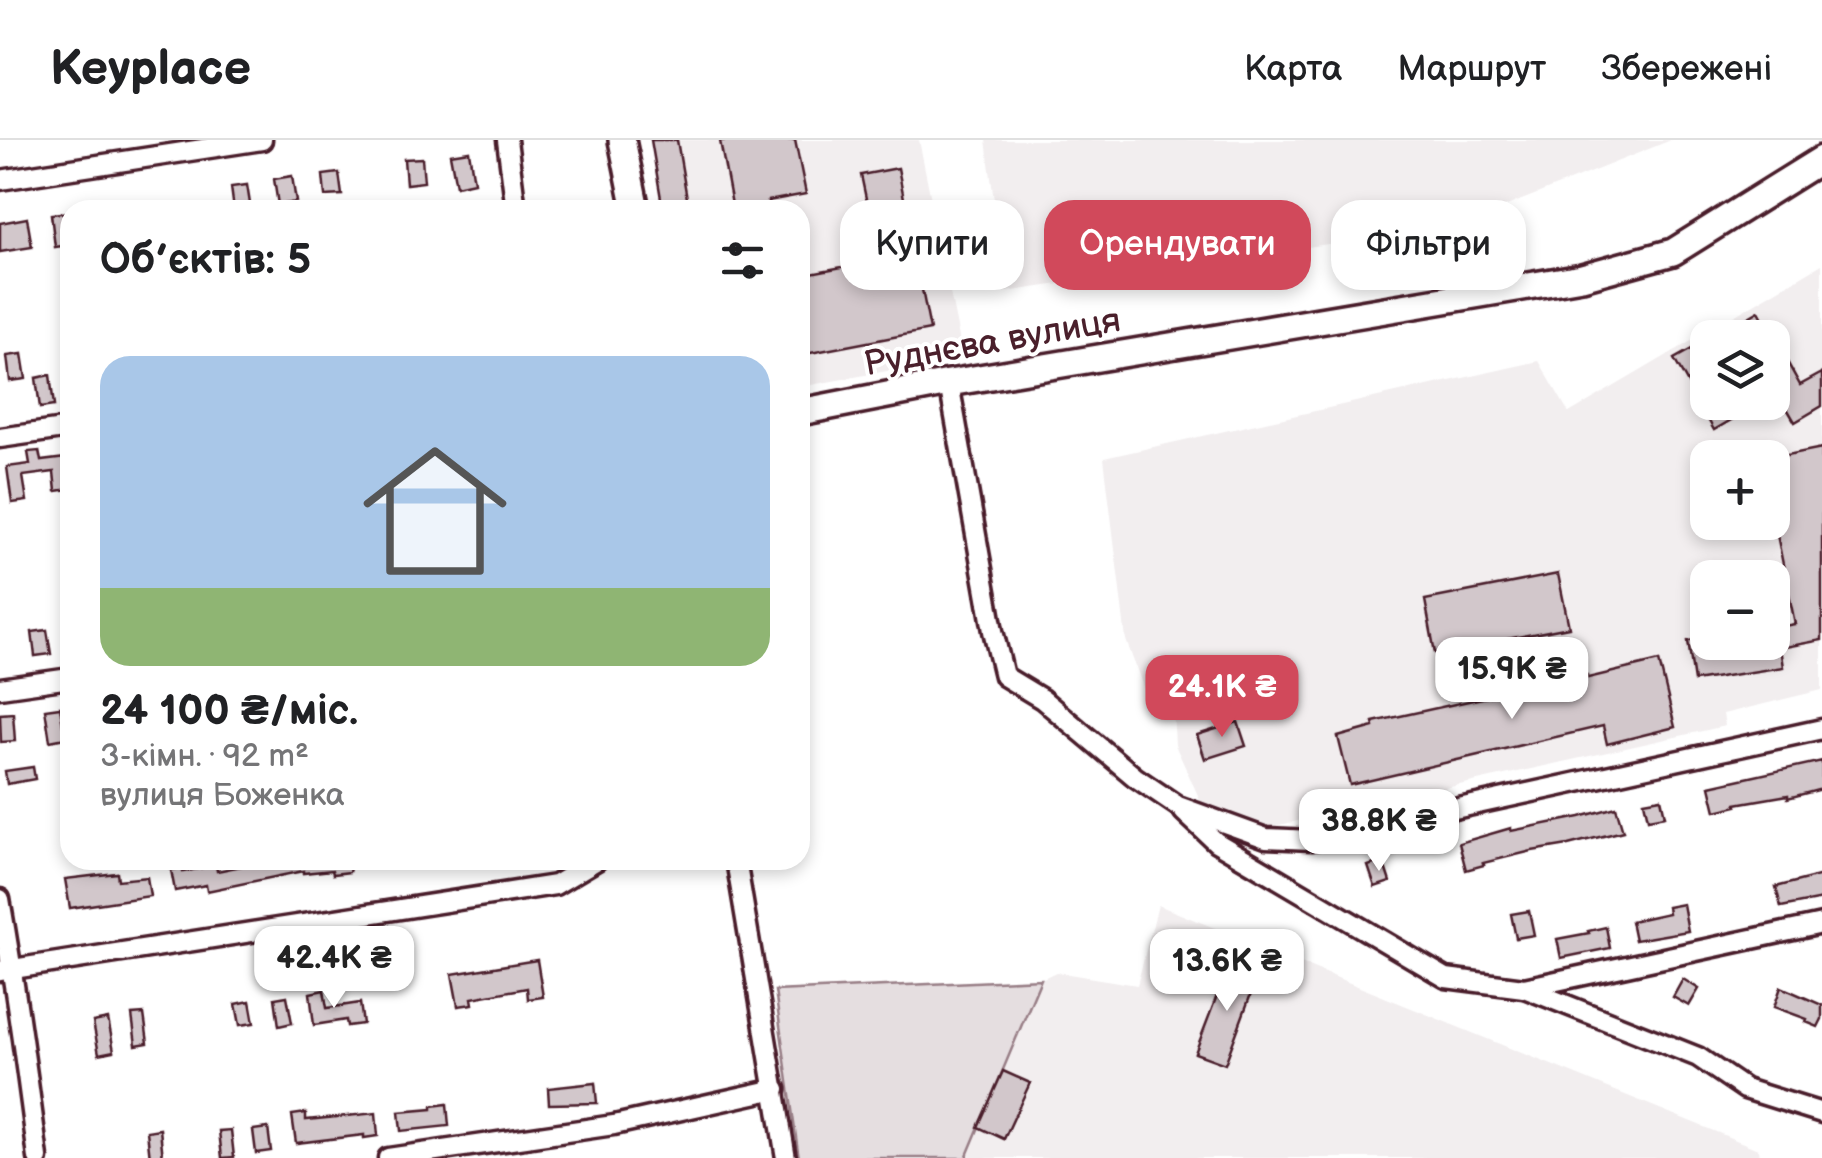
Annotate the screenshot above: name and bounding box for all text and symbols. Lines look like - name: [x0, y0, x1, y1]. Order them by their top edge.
- text: Keyplace: [50, 41, 251, 98]
- text: Карта: [1244, 48, 1342, 91]
- text: Маршрут: [1397, 48, 1546, 91]
- text: Збережені: [1601, 48, 1772, 91]
- chip: Купити: [840, 200, 1024, 290]
- chip: Орендувати: [1044, 200, 1311, 290]
- chip: Фільтри: [1331, 200, 1526, 290]
- icon: filters: [715, 233, 770, 288]
- text: Об’єктів: 5: [100, 235, 311, 286]
- street label: Руднєва вулиця: [861, 299, 1124, 386]
- map controls: [1690, 320, 1790, 660]
- button: layers: [1690, 320, 1790, 420]
- icon: home: [345, 421, 525, 601]
- button: +: [1690, 440, 1790, 540]
- button: −: [1690, 560, 1790, 660]
- pin: 15.9K ₴: [1420, 637, 1604, 722]
- text: 15.9K ₴: [1457, 650, 1567, 689]
- pin: 24.1K ₴: [1130, 655, 1314, 740]
- text: 24.1K ₴: [1167, 668, 1277, 707]
- text: 24 100 ₴/міс.: [100, 686, 358, 737]
- text: 3-кімн. · 92 m²: [100, 737, 309, 776]
- text: вулиця Боженка: [100, 776, 345, 815]
- pin: 38.8K ₴: [1287, 789, 1471, 874]
- text: 38.8K ₴: [1321, 802, 1437, 841]
- pin: 42.4K ₴: [242, 926, 426, 1011]
- pin: 13.6K ₴: [1135, 929, 1319, 1014]
- text: 42.4K ₴: [276, 939, 392, 978]
- text: 13.6K ₴: [1172, 942, 1282, 981]

